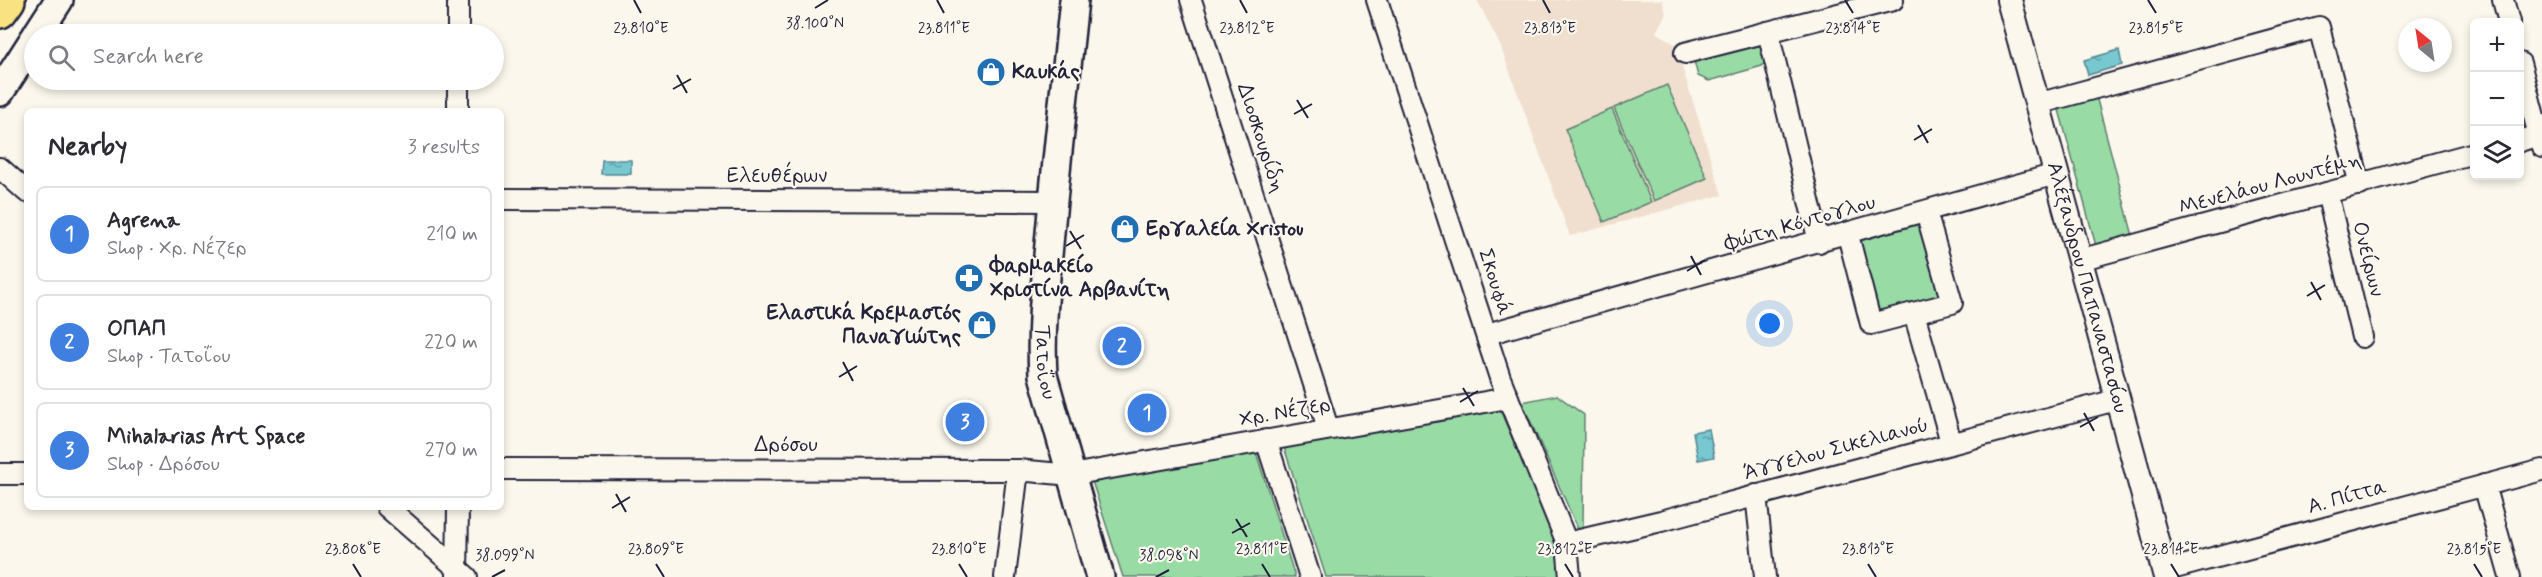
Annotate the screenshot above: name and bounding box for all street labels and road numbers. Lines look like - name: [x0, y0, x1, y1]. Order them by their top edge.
- street label: Διοσκουρίδη: [1230, 80, 1292, 196]
- street label: Μενελάου Λουντέμη: [2175, 145, 2364, 222]
- street label: Αλέξανδρου Παπαναστασίου: [2040, 159, 2135, 416]
- street label: Ελευθέρων: [727, 161, 827, 190]
- street label: Φώτη Κόντογλου: [1720, 188, 1879, 258]
- street label: Ονείρων: [2345, 218, 2391, 300]
- street label: Σκουφά: [1471, 245, 1519, 319]
- street label: Τατοΐου: [1028, 325, 1063, 403]
- street label: Χρ. Νέζερ: [1237, 389, 1333, 434]
- street label: Άγγελου Σικελιανού: [1741, 411, 1931, 487]
- street label: Δρόσου: [754, 431, 818, 459]
- street label: Α. Πίττα: [2304, 473, 2390, 521]

